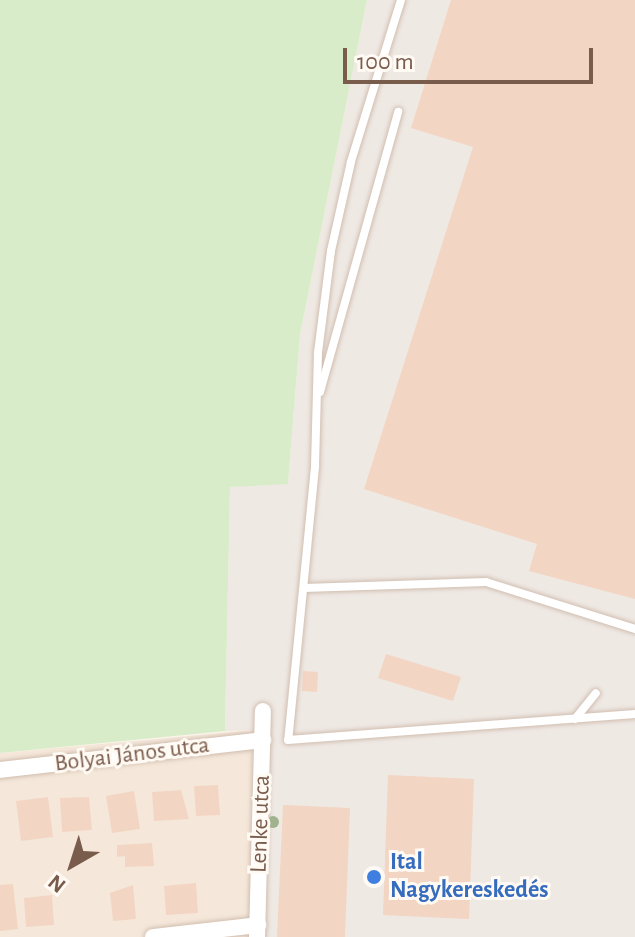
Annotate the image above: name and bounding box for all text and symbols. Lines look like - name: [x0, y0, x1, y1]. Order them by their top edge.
- scale bar: [347, 32, 597, 82]
- text: 100 m: [357, 50, 414, 74]
- street label: Bolyai János utca: [53, 731, 211, 779]
- street label: Lenke utca: [245, 774, 277, 874]
- north arrow: [32, 825, 112, 905]
- place label: Ital Nagykereskedés: [390, 849, 548, 905]
- marker: Ital Nagykereskedés: [365, 868, 383, 886]
- text: N: [44, 870, 70, 897]

